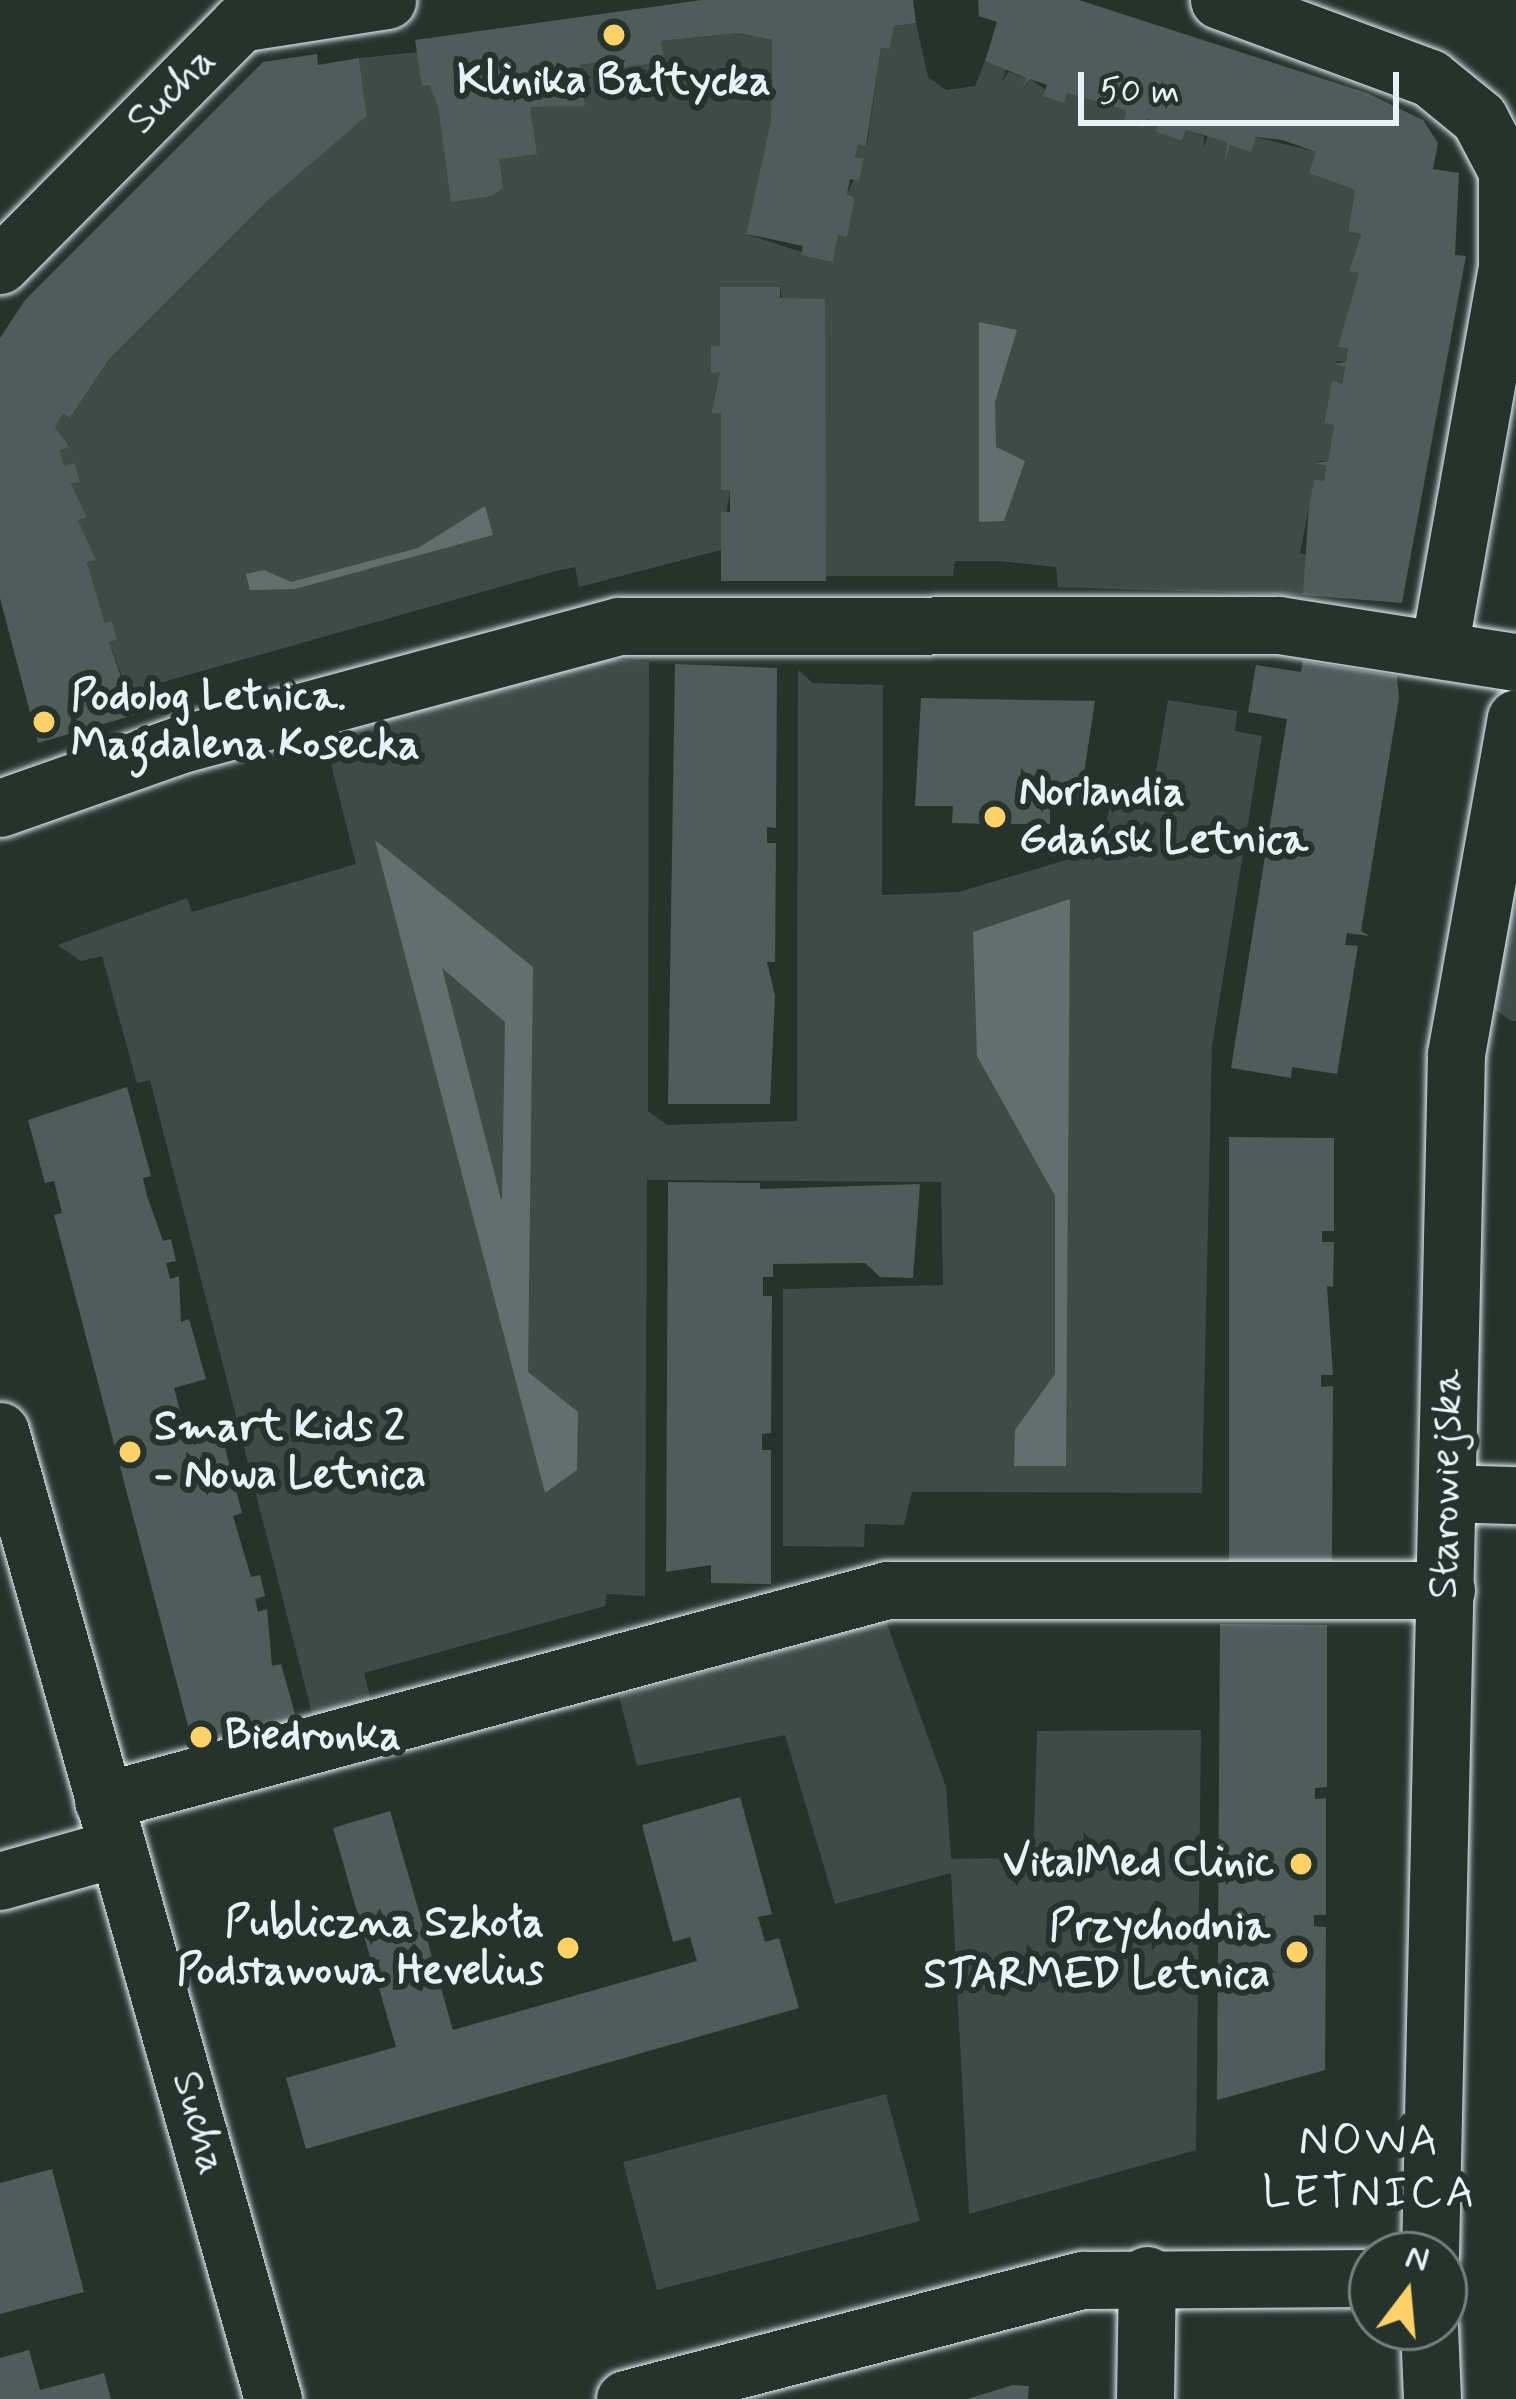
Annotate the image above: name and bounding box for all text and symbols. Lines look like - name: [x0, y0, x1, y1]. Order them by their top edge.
- marker: Klinika Bałtycka: [598, 19, 630, 51]
- street label: Sucha: [117, 36, 227, 146]
- scale bar: [1084, 48, 1405, 122]
- place label: Klinika Bałtycka: [460, 57, 768, 107]
- text: 50 m: [1099, 69, 1180, 116]
- place label: Podolog Letnica. Magdalena Kosecka: [71, 673, 426, 771]
- marker: Podolog Letnica. Magdalena Kosecka: [28, 706, 60, 738]
- place label: Norlandia Gdańsk Letnica: [1019, 768, 1310, 866]
- marker: Norlandia Gdańsk Letnica: [982, 804, 1008, 830]
- street label: Starowiejska: [1420, 1369, 1474, 1599]
- place label: Smart Kids 2 - Nowa Letnica: [154, 1403, 434, 1502]
- marker: Smart Kids 2 - Nowa Letnica: [117, 1439, 143, 1465]
- place label: Biedronka: [225, 1712, 401, 1762]
- marker: Biedronka: [188, 1724, 214, 1750]
- place label: VitalMed Clinic: [1000, 1839, 1274, 1889]
- marker: VitalMed Clinic: [1285, 1848, 1317, 1880]
- place label: Publiczna Szkoła Podstawowa Hevelius: [176, 1899, 544, 1998]
- place label: Przychodnia STARMED Letnica: [916, 1903, 1270, 2002]
- marker: Publiczna Szkoła Podstawowa Hevelius: [555, 1935, 581, 1961]
- marker: Przychodnia STARMED Letnica: [1281, 1936, 1313, 1968]
- street label: Sucha: [159, 2066, 237, 2180]
- district label: NOWA LETNICA: [1259, 2115, 1481, 2221]
- north arrow: [1348, 2231, 1468, 2351]
- text: N: [1400, 2235, 1434, 2283]

